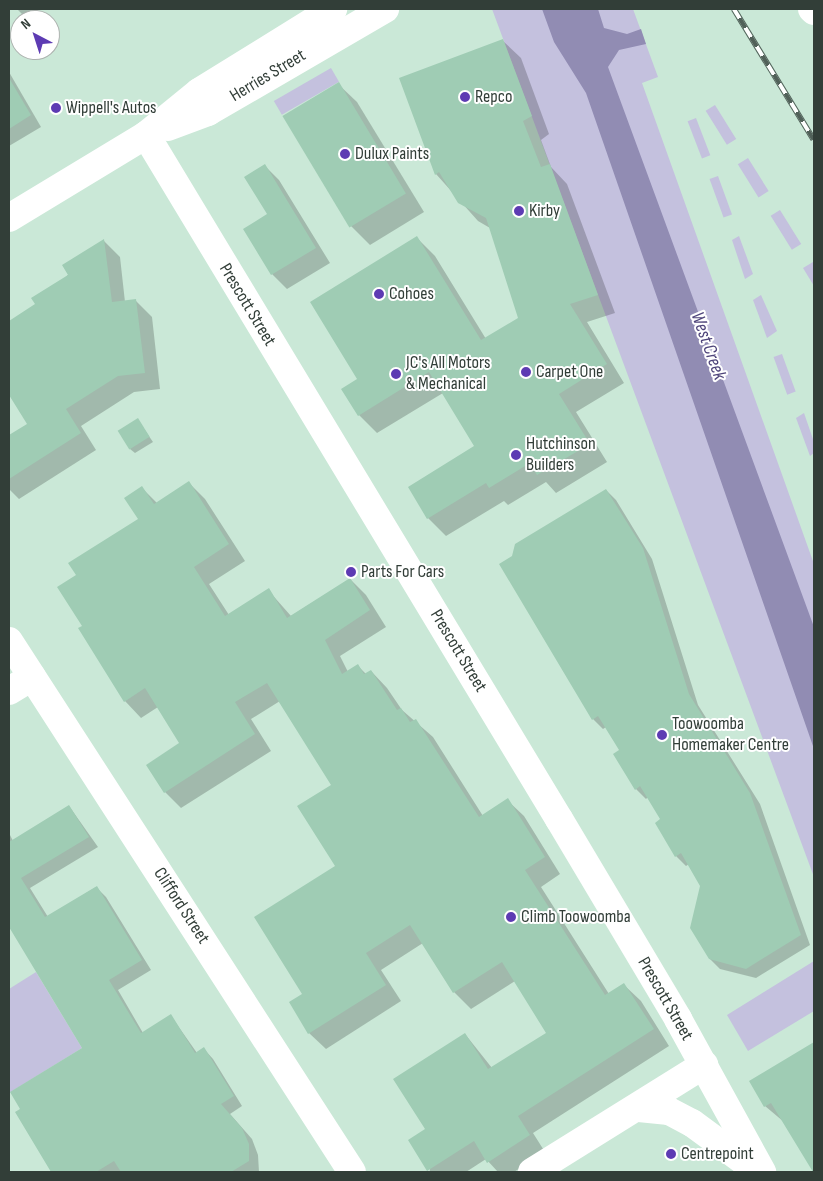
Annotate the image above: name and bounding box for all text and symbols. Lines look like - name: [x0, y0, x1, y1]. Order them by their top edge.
- north arrow: [10, 10, 60, 60]
- text: N: [17, 15, 34, 33]
- street label: Herries Street: [226, 45, 310, 107]
- place label: Repco: [475, 86, 512, 108]
- marker: Repco: [459, 91, 471, 103]
- place label: Wippell's Autos: [66, 97, 157, 119]
- marker: Wippell's Autos: [50, 102, 62, 114]
- place label: Dulux Paints: [355, 143, 429, 165]
- marker: Dulux Paints: [339, 148, 351, 160]
- place label: Kirby: [529, 200, 560, 222]
- marker: Kirby: [513, 205, 525, 217]
- street label: Prescott Street: [214, 260, 280, 350]
- place label: Cohoes: [389, 283, 434, 305]
- marker: Cohoes: [373, 288, 385, 300]
- water label: West Creek: [685, 309, 731, 383]
- place label: JC's All Motors & Mechanical: [406, 353, 490, 396]
- place label: Carpet One: [536, 361, 603, 383]
- marker: Carpet One: [520, 366, 532, 378]
- marker: JC's All Motors & Mechanical: [390, 368, 402, 380]
- place label: Hutchinson Builders: [526, 434, 596, 476]
- marker: Hutchinson Builders: [510, 449, 522, 461]
- place label: Parts For Cars: [361, 561, 444, 583]
- marker: Parts For Cars: [345, 566, 357, 578]
- street label: Prescott Street: [425, 606, 491, 696]
- place label: Toowoomba Homemaker Centre: [672, 714, 789, 756]
- marker: Toowoomba Homemaker Centre: [656, 729, 668, 741]
- street label: Clifford Street: [148, 864, 214, 948]
- place label: Climb Toowoomba: [521, 906, 631, 928]
- marker: Climb Toowoomba: [505, 911, 517, 923]
- street label: Prescott Street: [633, 954, 697, 1044]
- place label: Centrepoint: [681, 1143, 754, 1165]
- marker: Centrepoint: [665, 1148, 677, 1160]

